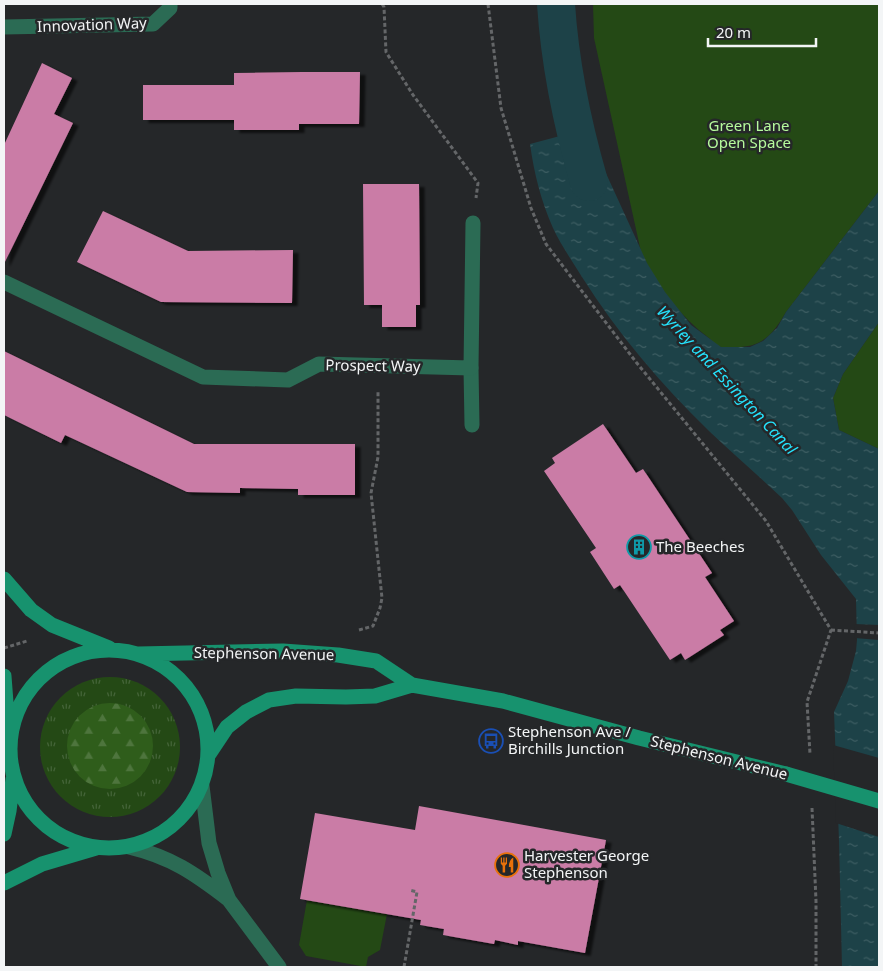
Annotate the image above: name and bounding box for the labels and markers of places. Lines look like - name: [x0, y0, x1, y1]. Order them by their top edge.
- building icon: The Beeches: [626, 534, 652, 560]
- place label: The Beeches: [656, 536, 745, 556]
- place label: Stephenson Ave / Birchills Junction: [508, 721, 631, 758]
- bus stop icon: Stephenson Ave / Birchills Junction: [478, 728, 504, 754]
- place label: Harvester George Stephenson: [524, 845, 649, 882]
- restaurant icon: Harvester George Stephenson: [494, 852, 520, 878]

